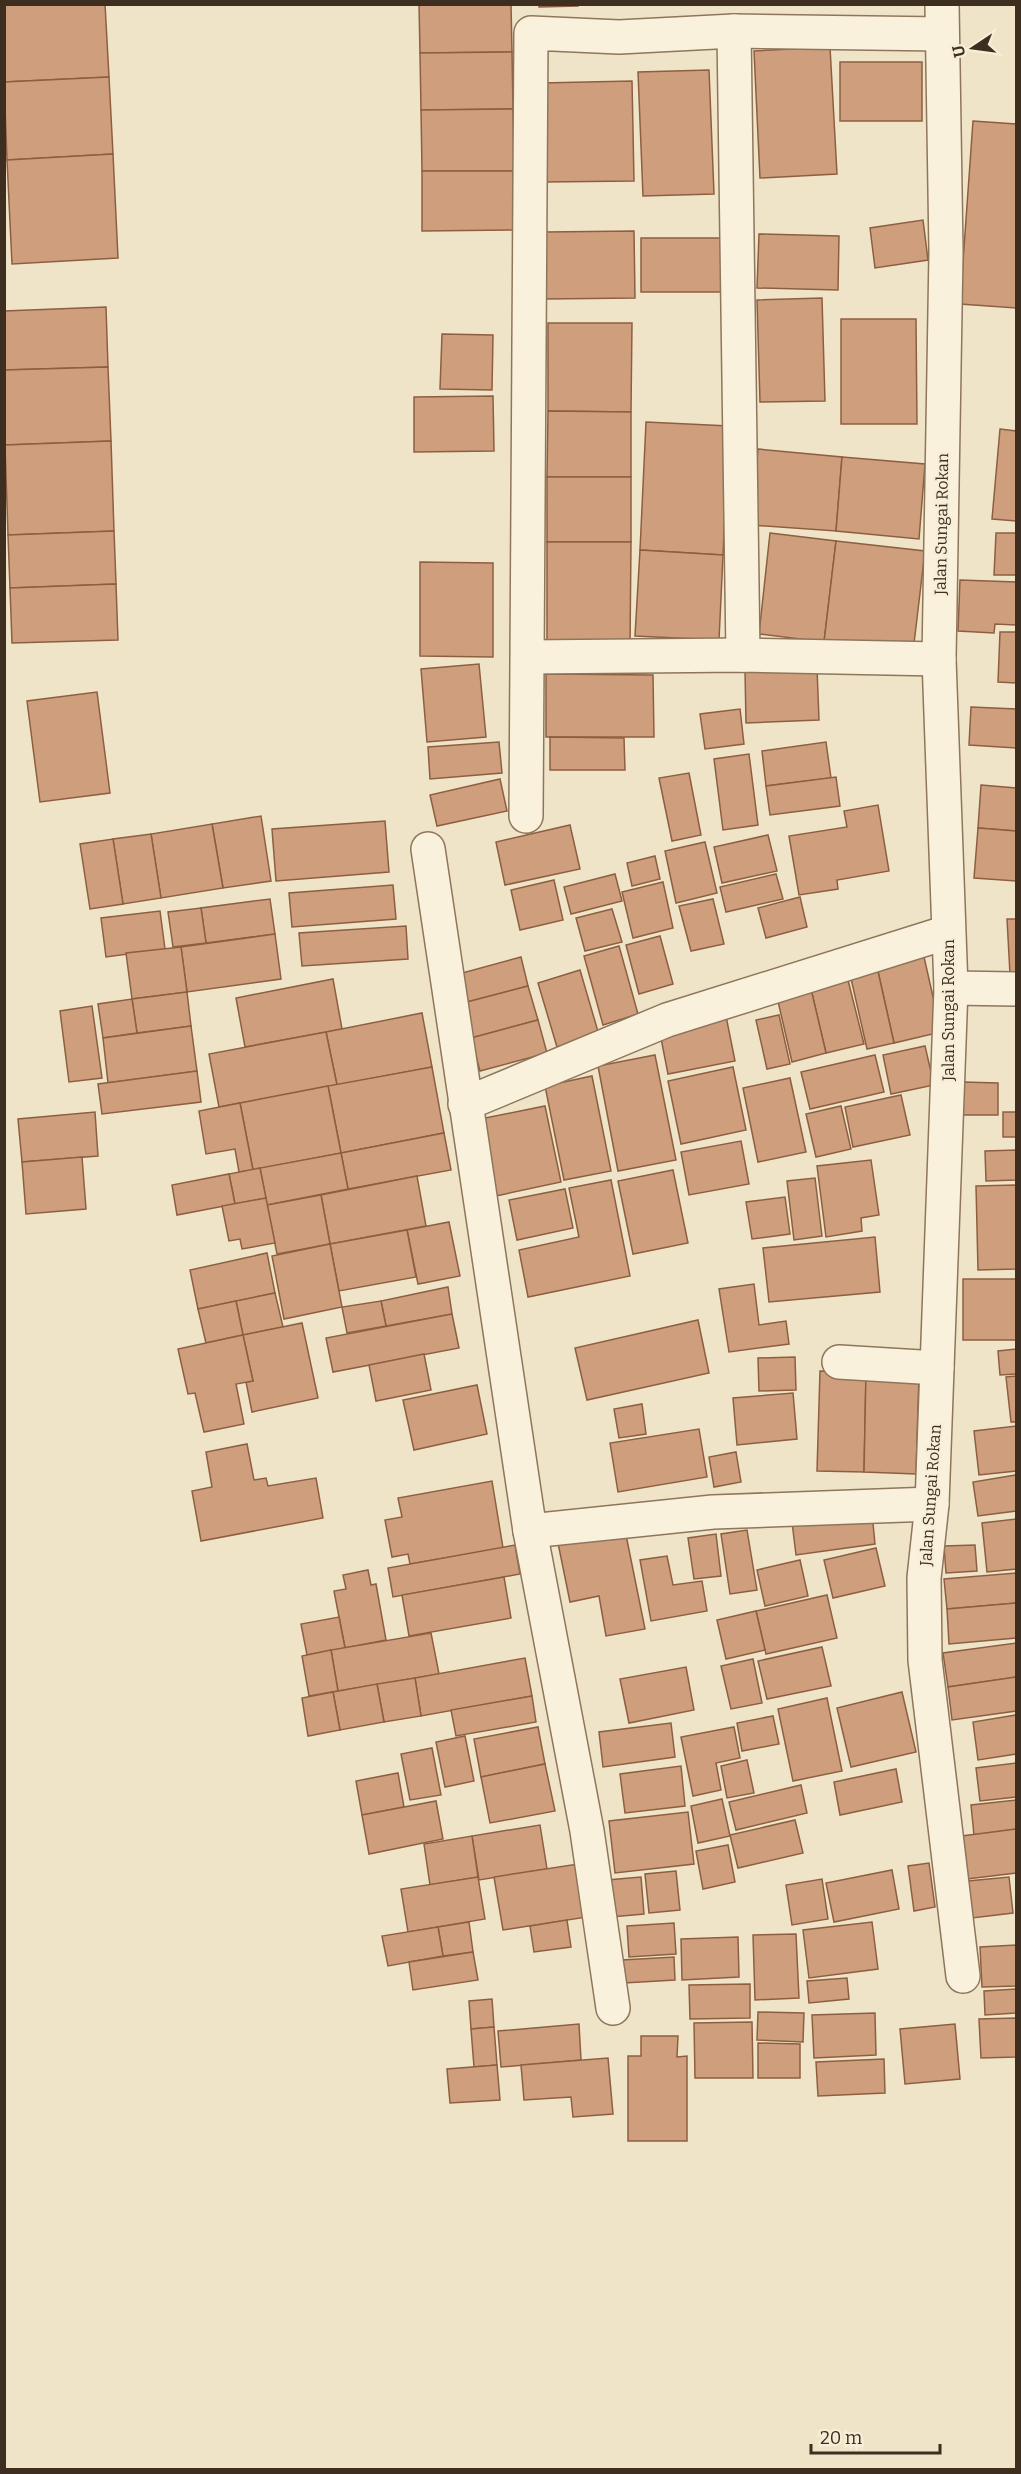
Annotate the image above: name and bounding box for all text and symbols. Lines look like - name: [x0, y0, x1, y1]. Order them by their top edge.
- north arrow: [943, 18, 1003, 78]
- text: U: [948, 43, 969, 59]
- street label: Jalan Sungai Rokan: [931, 453, 952, 596]
- street label: Jalan Sungai Rokan: [939, 939, 958, 1082]
- street label: Jalan Sungai Rokan: [916, 1424, 945, 1567]
- scale bar: [811, 2417, 940, 2455]
- text: 20 m: [820, 2427, 862, 2449]

